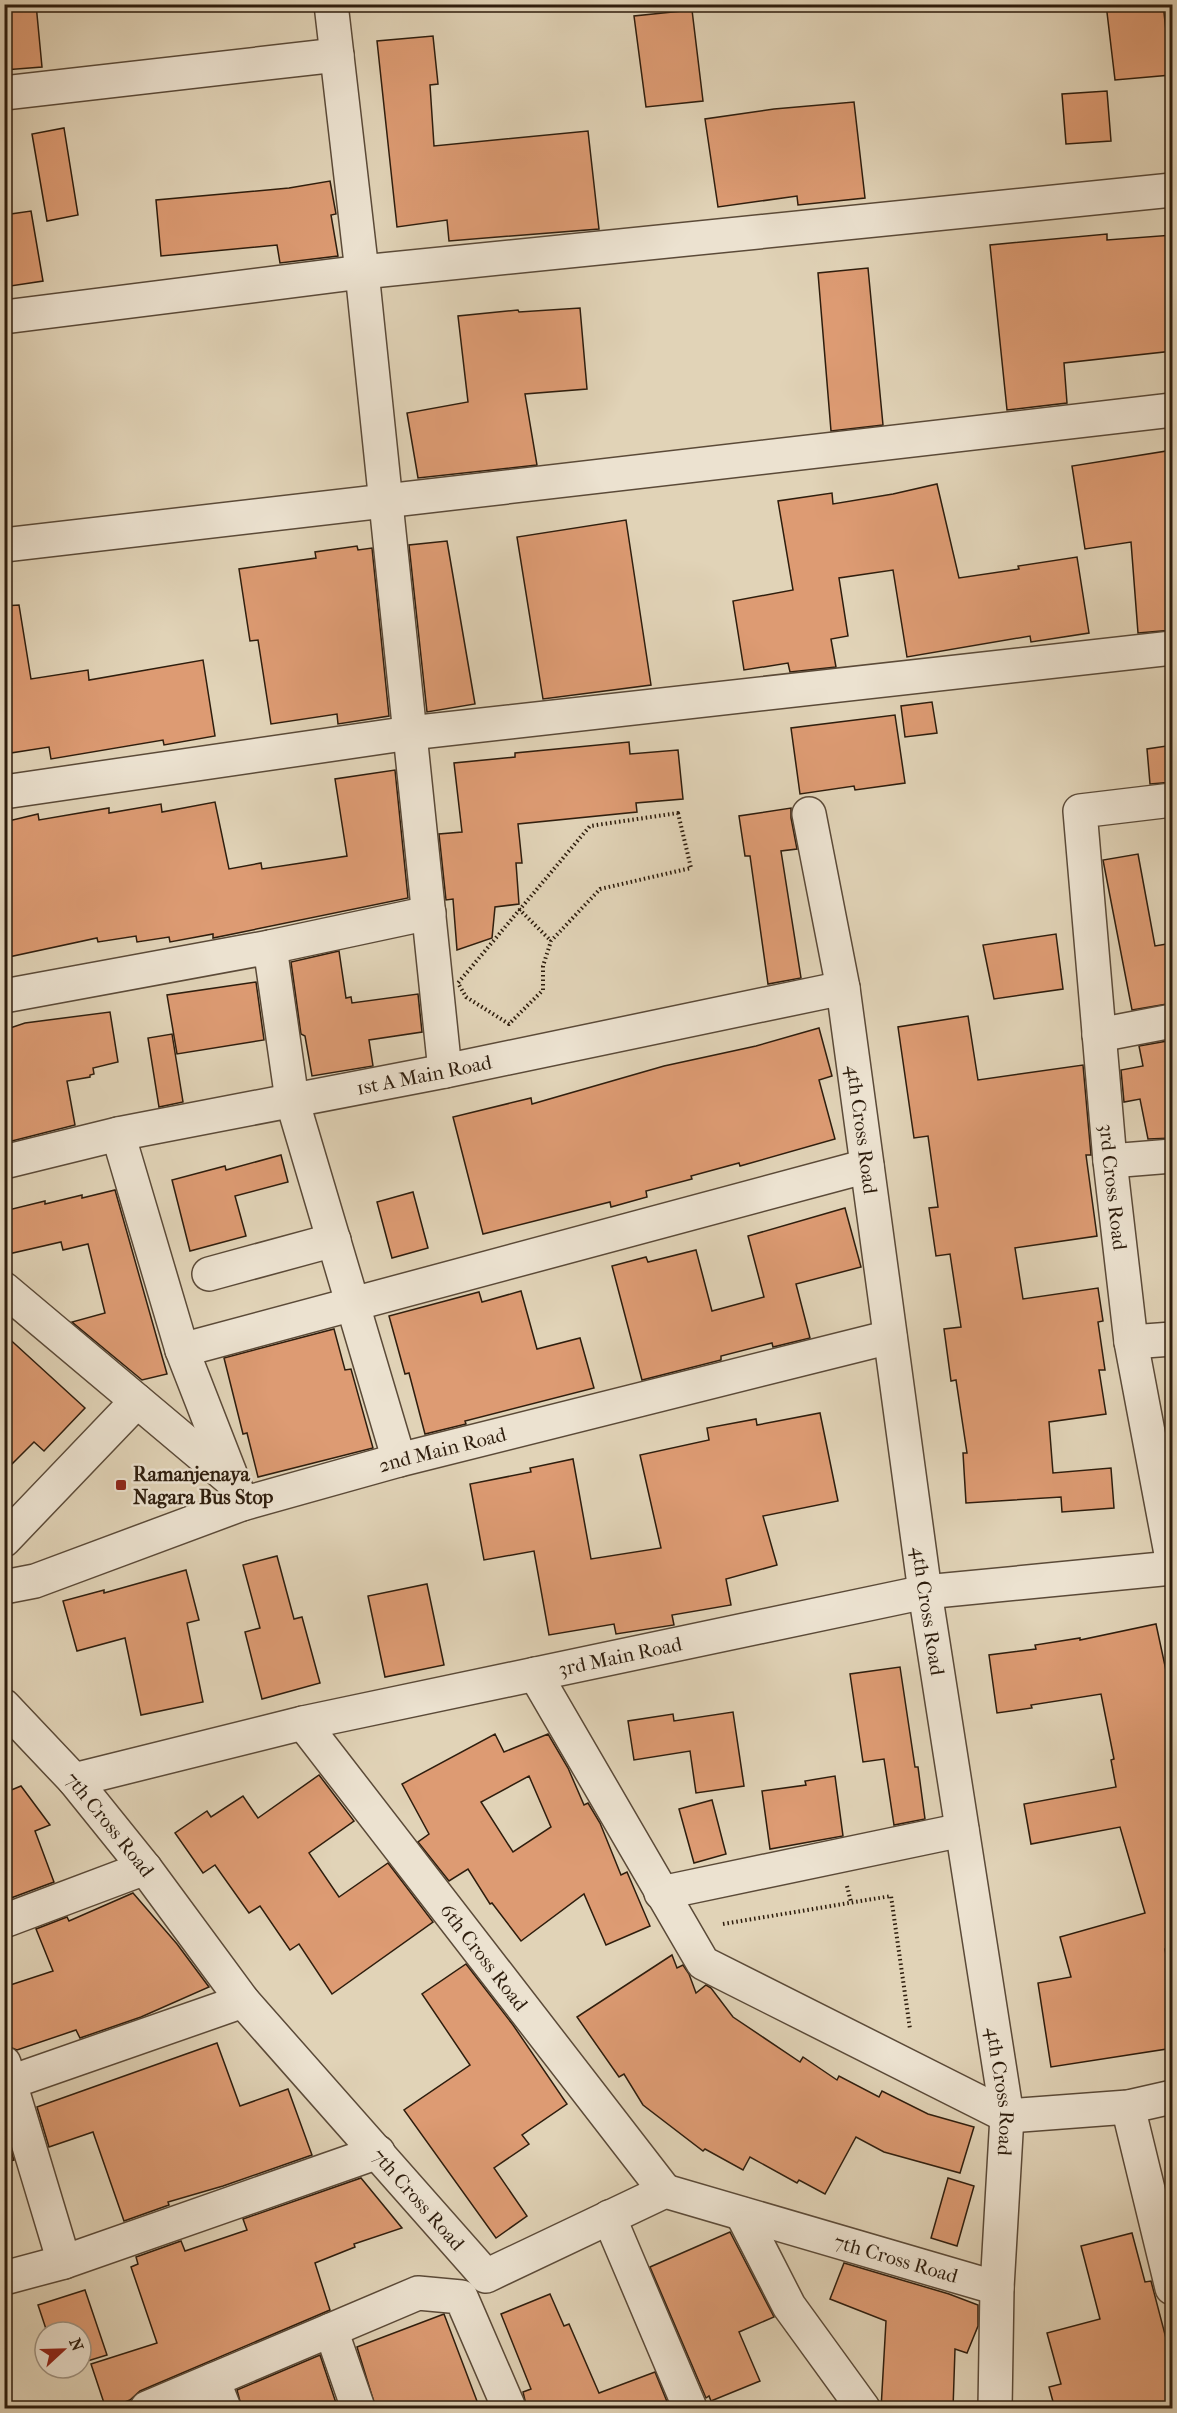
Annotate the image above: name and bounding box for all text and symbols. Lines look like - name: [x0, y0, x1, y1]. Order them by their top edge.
- street label: 1st A Main Road: [354, 1050, 495, 1099]
- street label: 4th Cross Road: [842, 1063, 882, 1196]
- street label: 3rd Cross Road: [1095, 1123, 1132, 1253]
- street label: 2nd Main Road: [376, 1422, 510, 1477]
- place label: Ramanjenaya Nagara Bus Stop: [133, 1463, 274, 1509]
- marker: Ramanjenaya Nagara Bus Stop: [114, 1478, 128, 1492]
- street label: 4th Cross Road: [907, 1545, 950, 1678]
- street label: 3rd Main Road: [556, 1632, 685, 1680]
- street label: 7th Cross Road: [61, 1767, 160, 1882]
- street label: 6th Cross Road: [436, 1899, 533, 2016]
- street label: 4th Cross Road: [982, 2025, 1019, 2158]
- street label: 7th Cross Road: [367, 2144, 470, 2256]
- street label: 7th Cross Road: [831, 2230, 962, 2288]
- north arrow: [33, 2320, 93, 2380]
- text: N: [65, 2335, 88, 2355]

